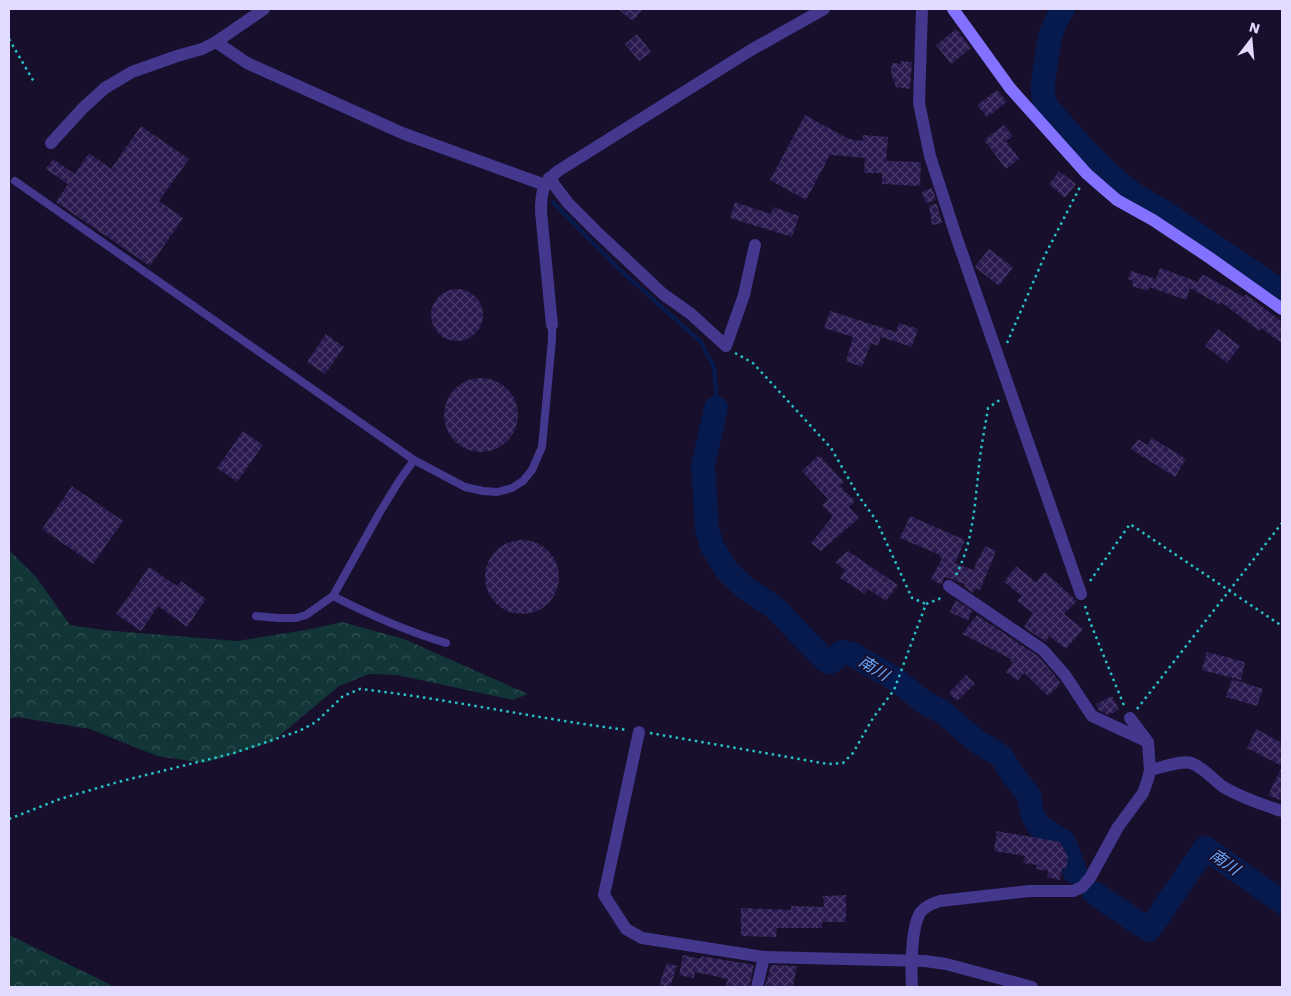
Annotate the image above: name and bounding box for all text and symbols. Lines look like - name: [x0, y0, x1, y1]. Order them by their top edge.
- north arrow: [1226, 15, 1276, 65]
- text: N: [1247, 18, 1262, 37]
- water label: 南川: [855, 651, 894, 686]
- water label: 南川: [1206, 845, 1245, 880]

